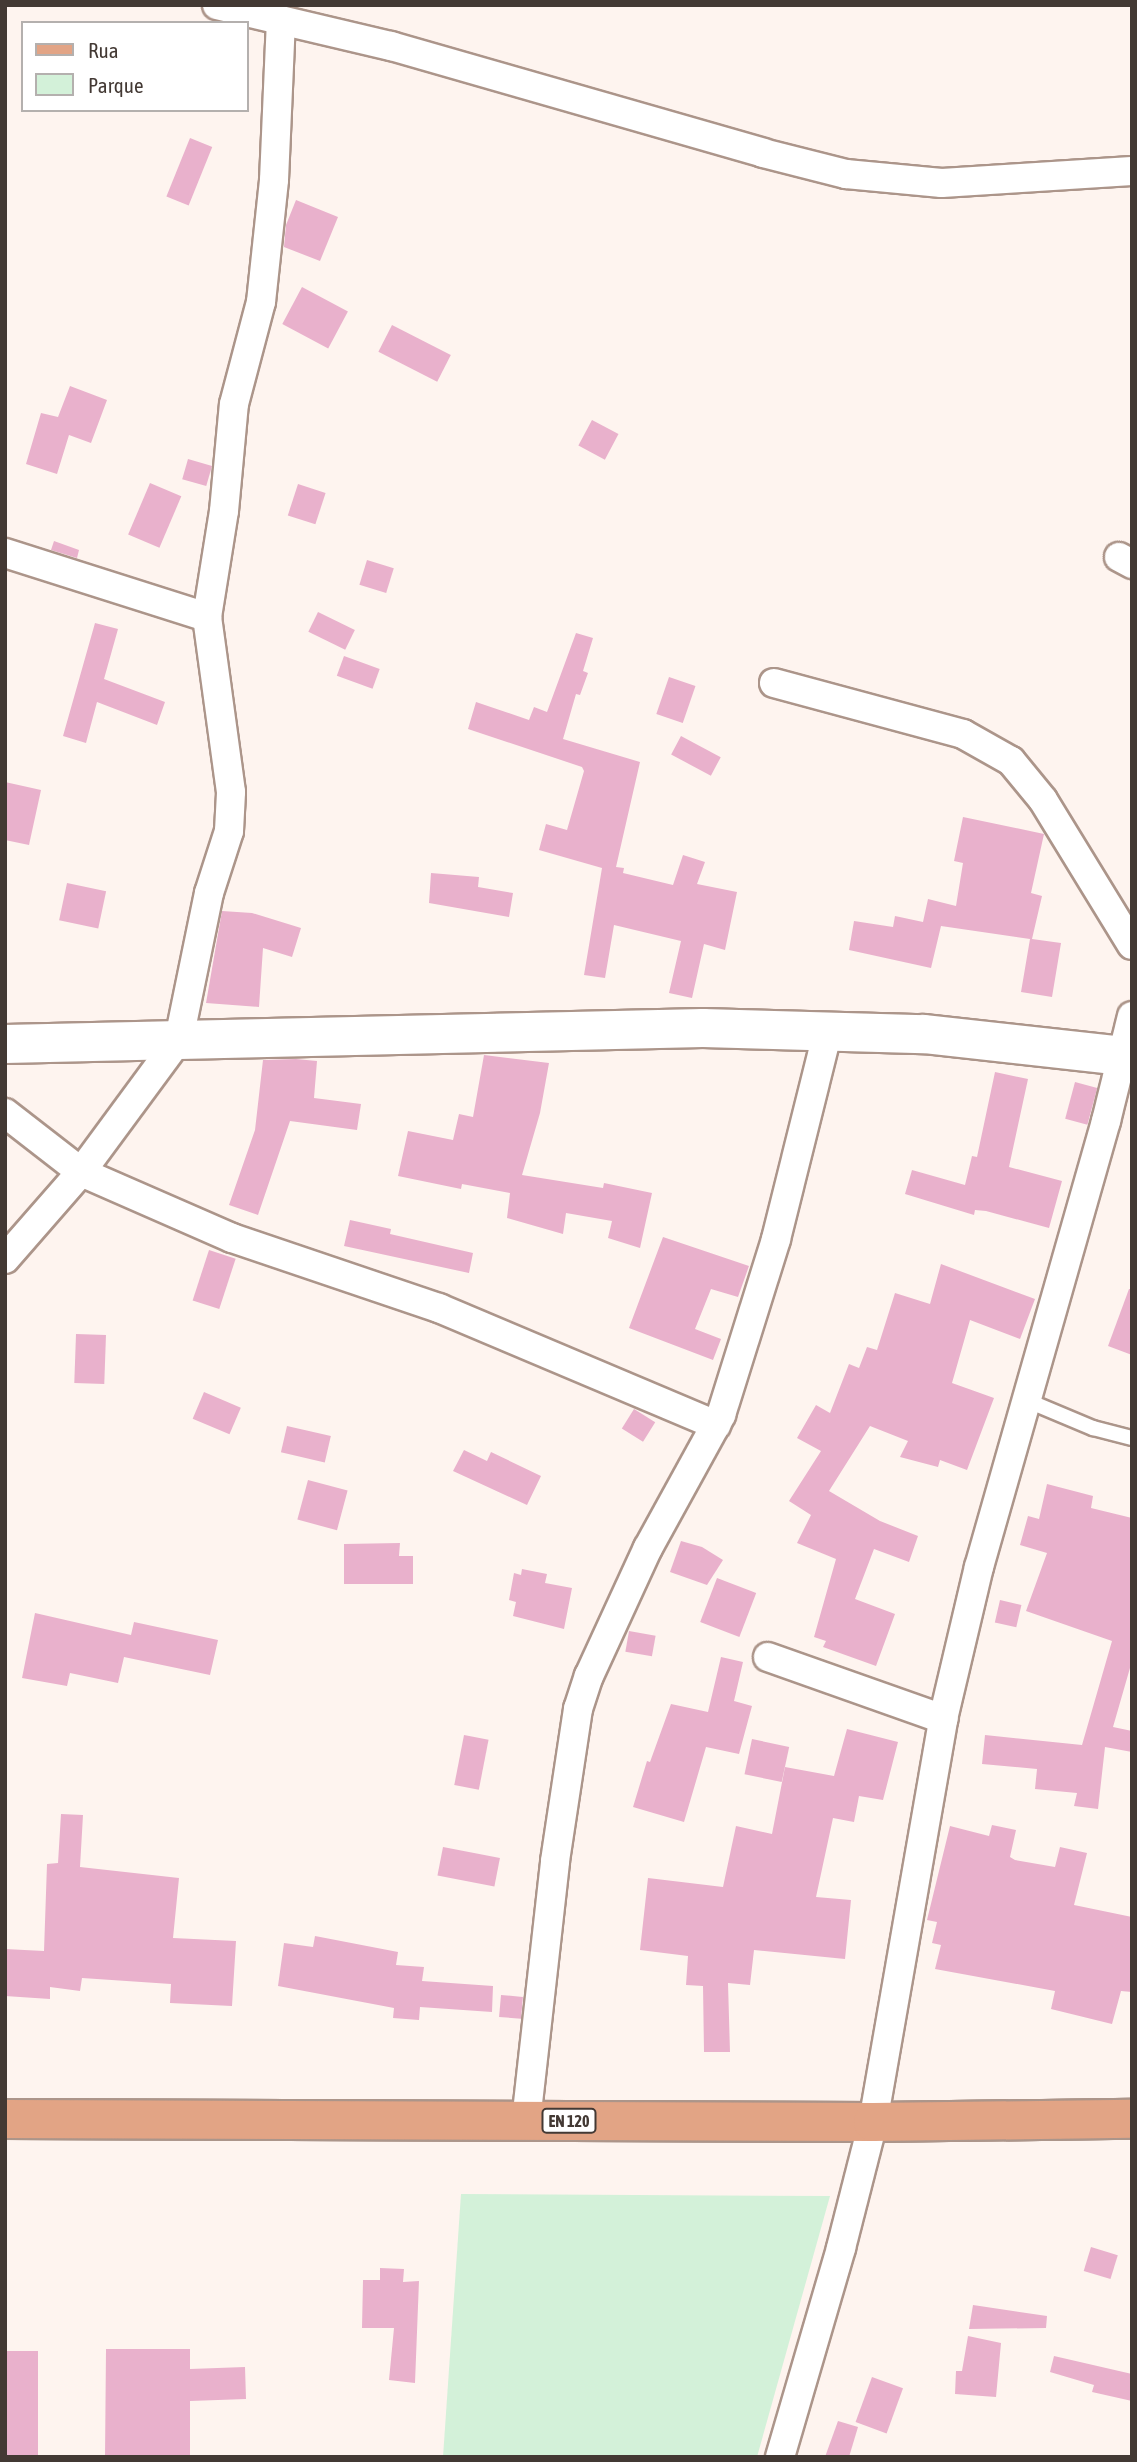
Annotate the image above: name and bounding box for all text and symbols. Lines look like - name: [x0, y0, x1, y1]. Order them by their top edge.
- legend: [21, 21, 248, 112]
- text: Rua: [88, 38, 118, 62]
- text: Parque: [88, 73, 143, 97]
- road number: EN 120: [541, 2108, 597, 2134]

